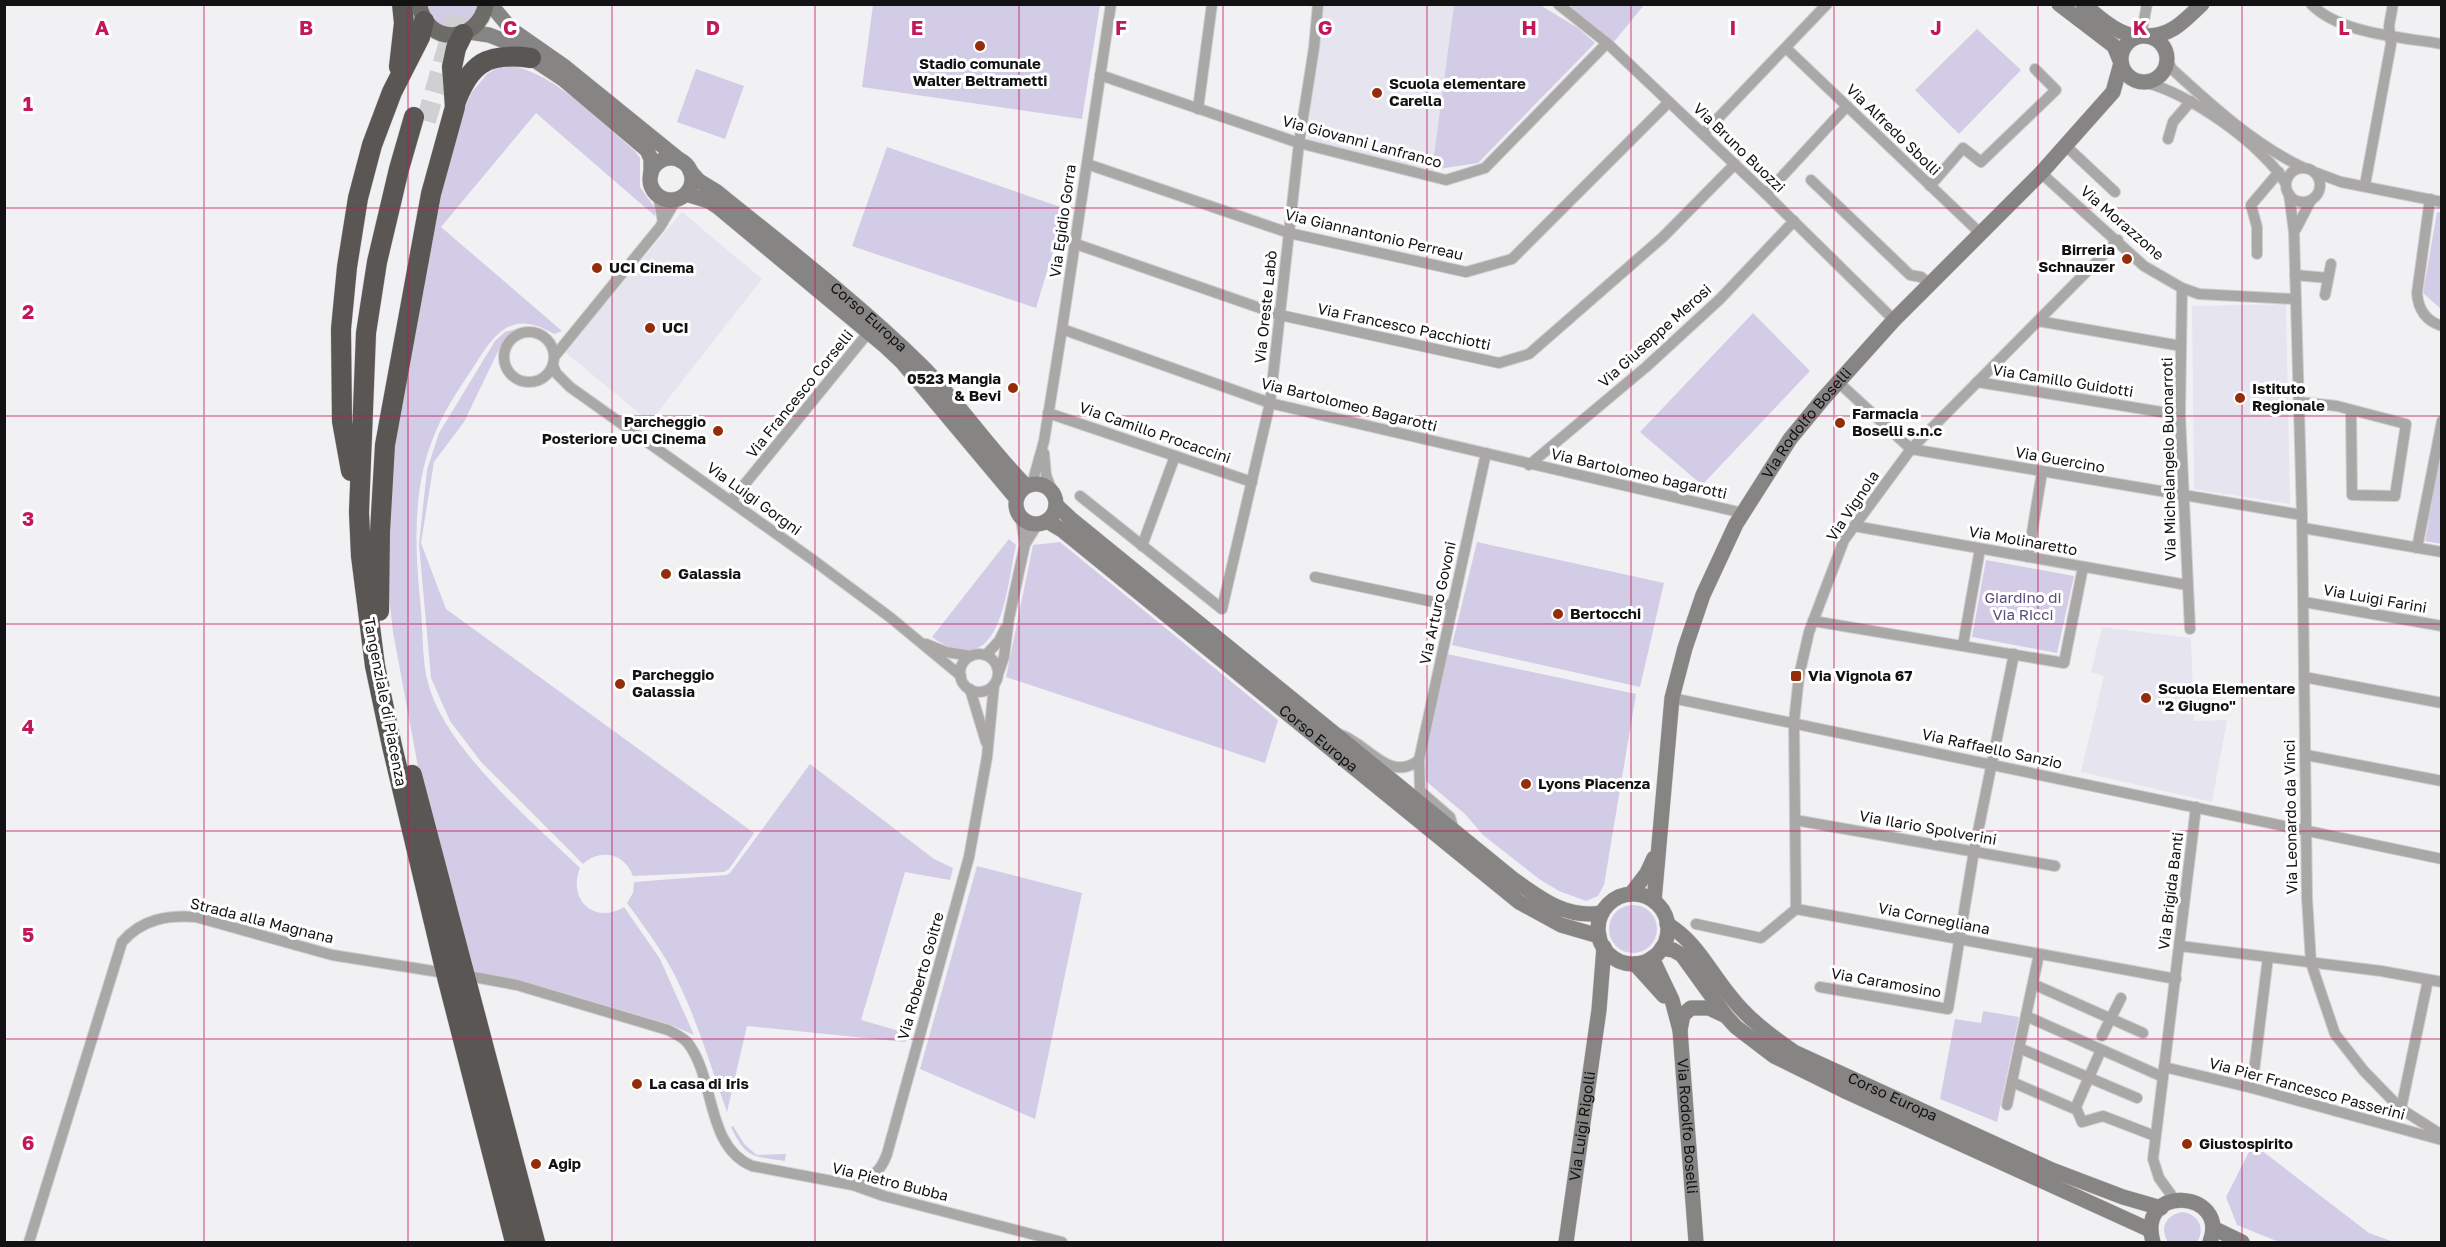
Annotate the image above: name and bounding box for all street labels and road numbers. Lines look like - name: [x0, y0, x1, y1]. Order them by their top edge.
- street label: Via Alfredo Sbolli: [1843, 80, 1944, 179]
- street label: Via Bruno Buozzi: [1690, 99, 1789, 196]
- street label: Via Giovanni Lanfranco: [1280, 111, 1444, 171]
- street label: Via Egidio Gorra: [1045, 163, 1079, 279]
- street label: Via Morazzone: [2077, 181, 2168, 264]
- street label: Via Giannantonio Perreau: [1283, 205, 1465, 263]
- street label: Via Oreste Labò: [1250, 249, 1280, 364]
- street label: Corso Europa: [827, 278, 911, 355]
- street label: Via Giuseppe Merosi: [1594, 280, 1715, 391]
- street label: Via Francesco Pacchiotti: [1316, 299, 1493, 353]
- street label: Via Francesco Corselli: [742, 326, 856, 461]
- street label: Via Michelangelo Buonarroti: [2157, 357, 2179, 561]
- street label: Via Camillo Guidotti: [1992, 360, 2135, 400]
- street label: Via Rodolfo Boselli: [1757, 364, 1855, 482]
- street label: Via Bartolomeo Bagarotti: [1259, 373, 1439, 435]
- street label: Via Camillo Procaccini: [1077, 398, 1234, 466]
- street label: Via Guercino: [2014, 442, 2106, 476]
- street label: Via Bartolomeo bagarotti: [1549, 444, 1729, 502]
- street label: Via Luigi Gorgni: [704, 458, 805, 539]
- street label: Via Vignola: [1822, 467, 1882, 544]
- street label: Via Molinaretto: [1967, 522, 2079, 558]
- street label: Via Arturo Govoni: [1415, 539, 1459, 666]
- street label: Via Luigi Farini: [2322, 580, 2428, 616]
- street label: Tangenziale di Piacenza: [361, 616, 411, 788]
- street label: Corso Europa: [1276, 700, 1362, 775]
- street label: Via Raffaello Sanzio: [1920, 724, 2064, 772]
- street label: Via Leonardo da Vinci: [2280, 740, 2300, 895]
- street label: Via Ilario Spolverini: [1858, 806, 1998, 848]
- street label: Via Brigida Banti: [2154, 831, 2186, 951]
- street label: Strada alla Magnana: [189, 893, 336, 947]
- street label: Via Cornegliana: [1877, 898, 1992, 938]
- street label: Via Roberto Goitre: [893, 909, 947, 1042]
- street label: Via Caramosino: [1830, 963, 1943, 1001]
- street label: Via Pier Francesco Passerini: [2207, 1053, 2407, 1123]
- street label: Via Rodolfo Boselli: [1674, 1058, 1702, 1194]
- street label: Corso Europa: [1845, 1068, 1941, 1124]
- street label: Via Luigi Rigolli: [1565, 1070, 1598, 1182]
- street label: Via Pietro Bubba: [830, 1158, 950, 1204]

